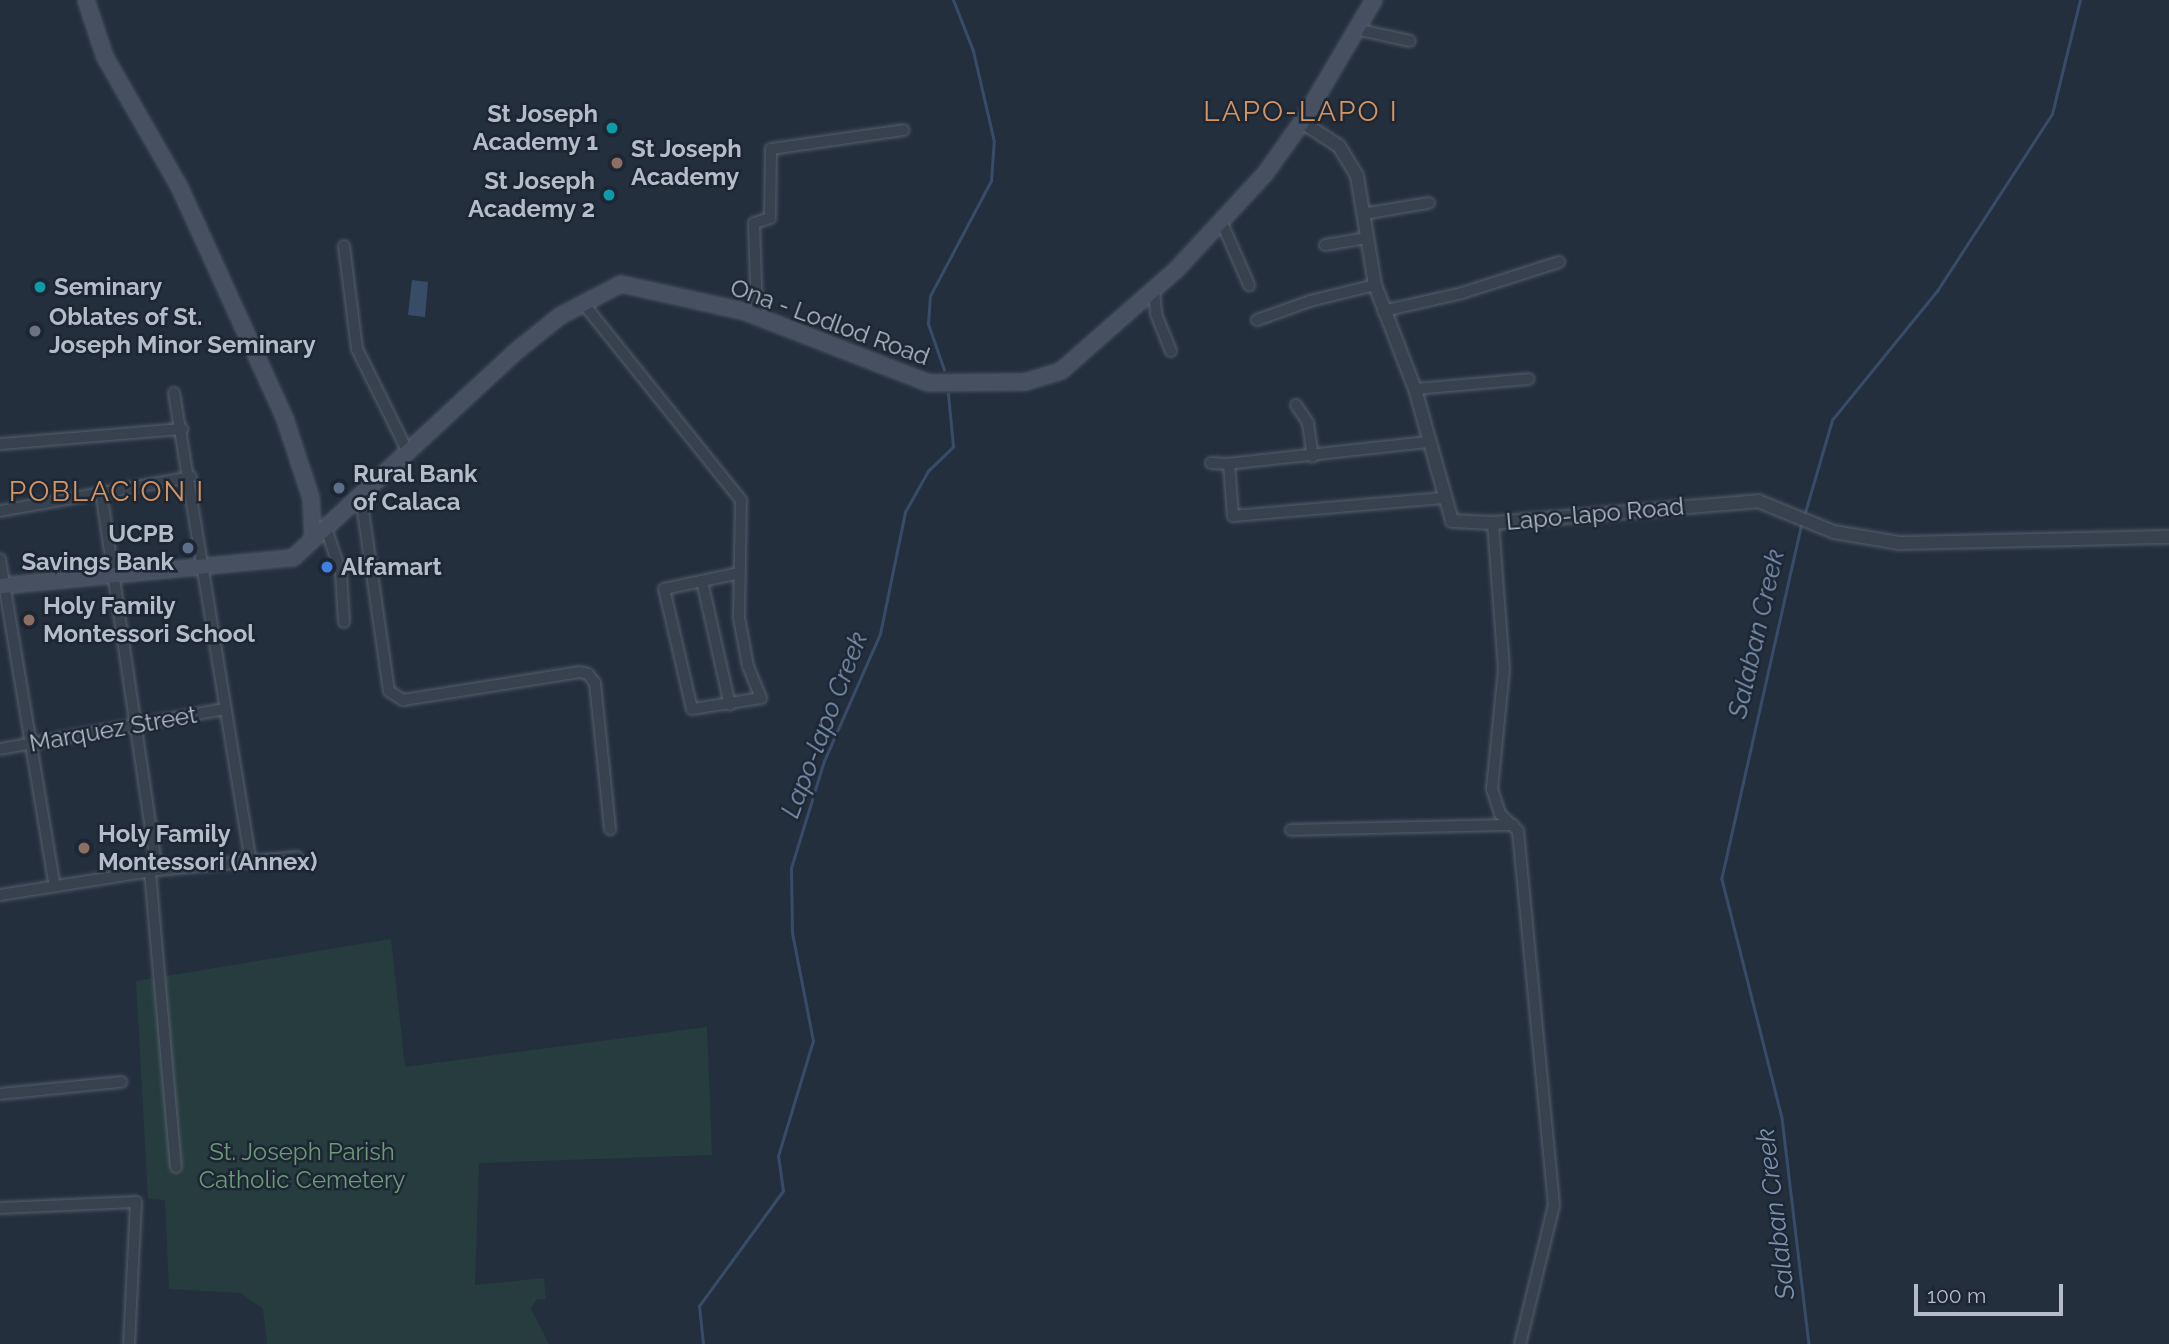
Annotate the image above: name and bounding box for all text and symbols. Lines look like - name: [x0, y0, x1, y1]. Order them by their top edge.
- district label: LAPO-LAPO I: [1205, 95, 1397, 129]
- place label: St Joseph Academy 1: [472, 100, 598, 156]
- marker: St Joseph Academy 1: [604, 120, 620, 136]
- place label: St Joseph Academy: [631, 135, 742, 191]
- marker: St Joseph Academy: [609, 155, 625, 171]
- place label: St Joseph Academy 2: [467, 167, 595, 223]
- marker: St Joseph Academy 2: [601, 187, 617, 203]
- place label: Seminary: [54, 273, 162, 301]
- street label: Ona - Lodlod Road: [727, 273, 933, 371]
- marker: Seminary: [32, 279, 48, 295]
- place label: Oblates of St. Joseph Minor Seminary: [49, 303, 316, 359]
- marker: Oblates of St. Joseph Minor Seminary: [27, 323, 43, 339]
- place label: Rural Bank of Calaca: [353, 460, 478, 516]
- district label: POBLACION I: [10, 475, 204, 509]
- marker: Rural Bank of Calaca: [331, 480, 347, 496]
- street label: Lapo-lapo Road: [1505, 492, 1685, 536]
- place label: UCPB Savings Bank: [21, 520, 174, 576]
- marker: UCPB Savings Bank: [180, 540, 196, 556]
- water label: Salaban Creek: [1722, 546, 1792, 722]
- place label: Alfamart: [341, 553, 442, 581]
- marker: Alfamart: [319, 559, 335, 575]
- place label: Holy Family Montessori School: [43, 592, 255, 648]
- marker: Holy Family Montessori School: [21, 612, 37, 628]
- water label: Lapo-lapo Creek: [775, 628, 875, 822]
- street label: Marquez Street: [27, 700, 199, 758]
- place label: Holy Family Montessori (Annex): [98, 820, 317, 876]
- marker: Holy Family Montessori (Annex): [76, 840, 92, 856]
- water label: Salaban Creek: [1750, 1127, 1802, 1301]
- park label: St. Joseph Parish Catholic Cemetery: [199, 1138, 405, 1194]
- scale bar: [1917, 1270, 2066, 1314]
- text: 100 m: [1927, 1283, 1986, 1308]

